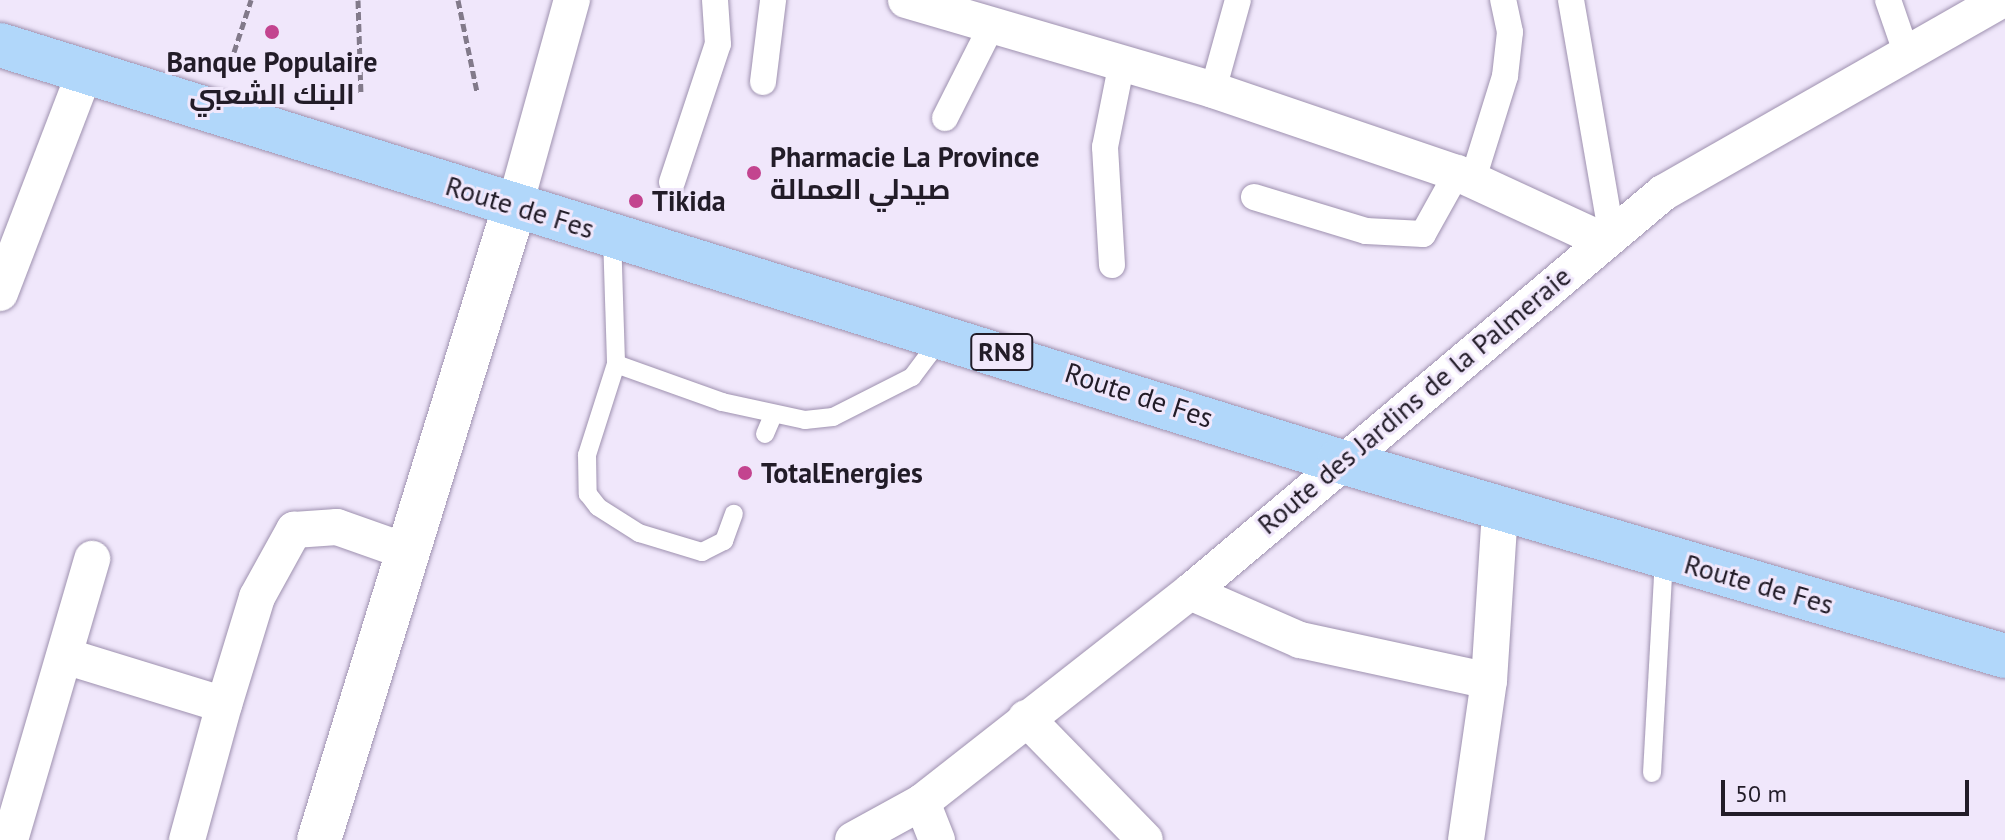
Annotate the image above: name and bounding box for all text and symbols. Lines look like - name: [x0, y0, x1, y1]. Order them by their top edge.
- marker: Banque Populaire البنك الشعبي: [263, 23, 281, 41]
- place label: Banque Populaire البنك الشعبي: [166, 45, 378, 111]
- place label: Pharmacie La Province صيدلي العمالة: [770, 140, 1039, 206]
- marker: Pharmacie La Province صيدلي العمالة: [745, 164, 763, 182]
- street label: Route de Fes: [442, 168, 598, 246]
- place label: Tikida: [652, 184, 726, 218]
- marker: Tikida: [627, 192, 645, 210]
- street label: Route des Jardins de la Palmeraie: [1250, 259, 1578, 541]
- road number: RN8: [970, 330, 1034, 374]
- street label: Route de Fes: [1061, 355, 1217, 435]
- place label: TotalEnergies: [761, 456, 923, 490]
- marker: TotalEnergies: [736, 464, 754, 482]
- street label: Route de Fes: [1681, 547, 1837, 621]
- scale bar: [1725, 764, 1973, 814]
- text: 50 m: [1735, 778, 1787, 809]

